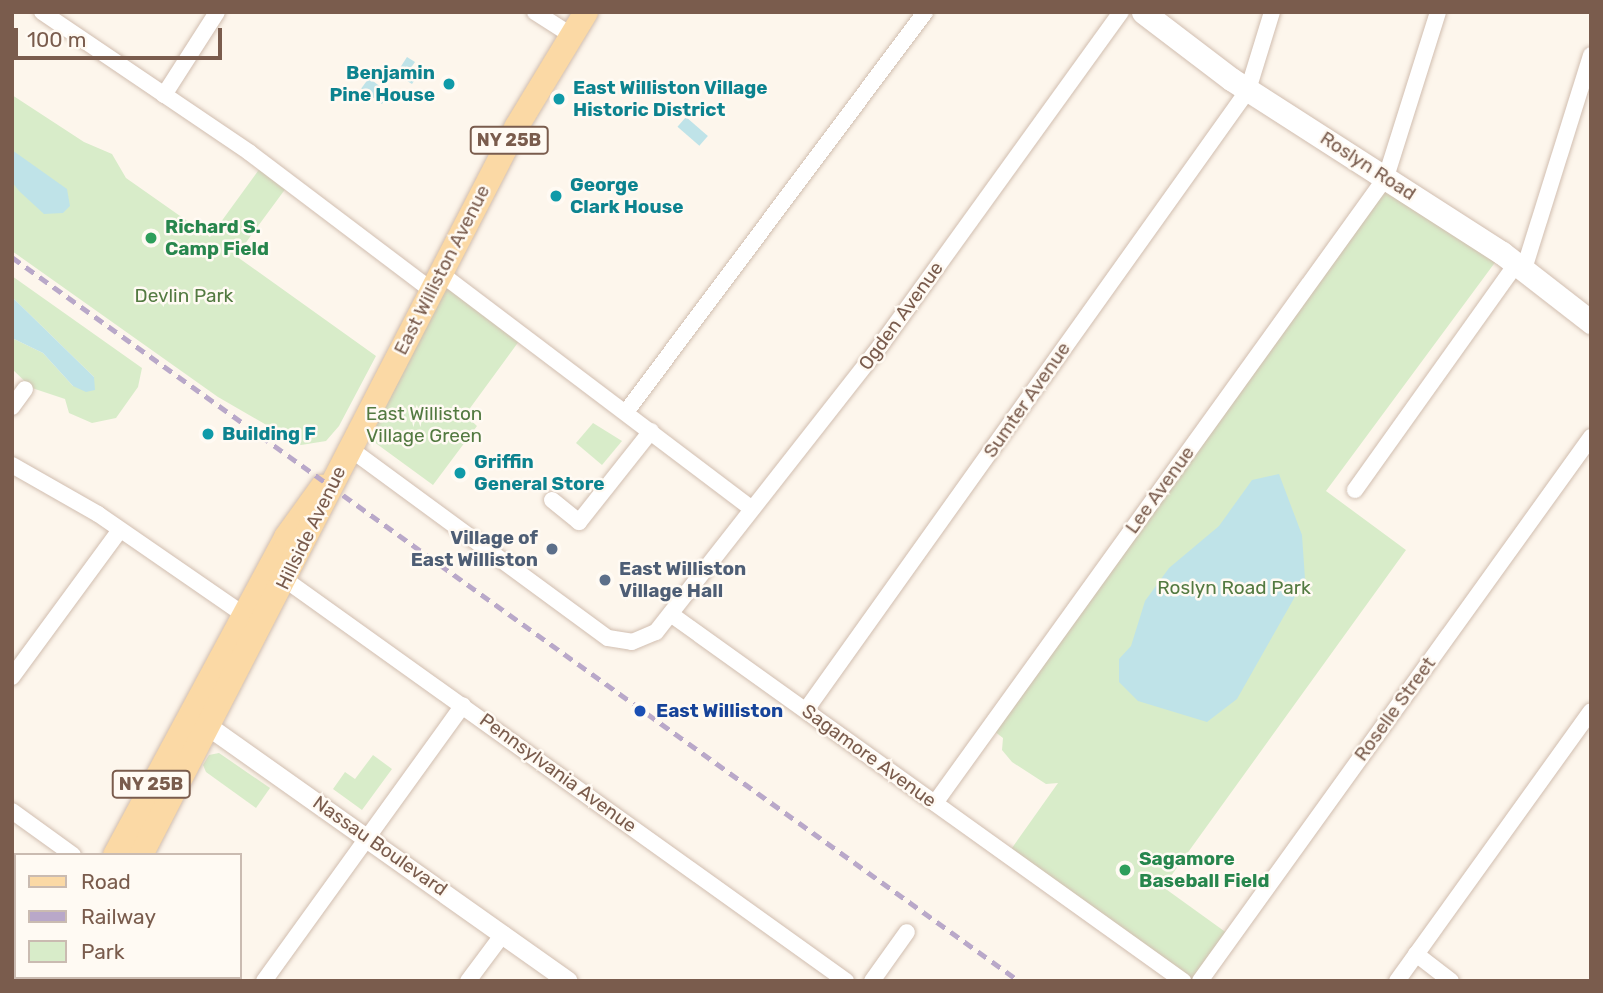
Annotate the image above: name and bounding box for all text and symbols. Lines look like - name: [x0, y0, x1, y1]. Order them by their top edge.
- scale bar: [18, 14, 226, 58]
- text: 100 m: [27, 27, 86, 52]
- place label: Benjamin Pine House: [329, 62, 435, 106]
- marker: Benjamin Pine House: [441, 76, 457, 92]
- place label: East Williston Village Historic District: [573, 77, 768, 121]
- marker: East Williston Village Historic District: [551, 91, 567, 107]
- road number: NY 25B: [469, 125, 549, 154]
- street label: Roslyn Road: [1316, 127, 1420, 205]
- place label: George Clark House: [570, 174, 684, 218]
- street label: East Williston Avenue: [389, 181, 495, 359]
- marker: George Clark House: [548, 188, 564, 204]
- place label: Richard S. Camp Field: [165, 216, 269, 260]
- marker: Richard S. Camp Field: [143, 230, 159, 246]
- street label: Ogden Avenue: [854, 257, 948, 375]
- park label: Devlin Park: [135, 285, 233, 307]
- street label: Sumter Avenue: [979, 338, 1075, 462]
- park label: East Williston Village Green: [366, 403, 482, 447]
- place label: Building F: [222, 423, 316, 445]
- marker: Building F: [200, 426, 216, 442]
- street label: Lee Avenue: [1121, 442, 1199, 538]
- place label: Griffin General Store: [474, 451, 605, 495]
- street label: Hillside Avenue: [271, 462, 351, 594]
- marker: Griffin General Store: [452, 465, 468, 481]
- place label: Village of East Williston: [411, 527, 538, 571]
- marker: Village of East Williston: [544, 541, 560, 557]
- place label: East Williston Village Hall: [619, 558, 746, 602]
- marker: East Williston Village Hall: [597, 572, 613, 588]
- park label: Roslyn Road Park: [1157, 577, 1311, 599]
- street label: Roselle Street: [1350, 653, 1440, 765]
- place label: East Williston: [656, 700, 783, 722]
- street label: Sagamore Avenue: [797, 700, 941, 812]
- marker: East Williston: [630, 701, 650, 721]
- street label: Pennsylvania Avenue: [475, 708, 641, 838]
- road number: NY 25B: [111, 770, 191, 798]
- street label: Nassau Boulevard: [309, 791, 451, 901]
- place label: Sagamore Baseball Field: [1139, 848, 1269, 892]
- legend: [14, 853, 242, 979]
- marker: Sagamore Baseball Field: [1117, 862, 1133, 878]
- text: Road: [81, 869, 131, 894]
- text: Railway: [81, 904, 156, 929]
- text: Park: [81, 939, 125, 964]

